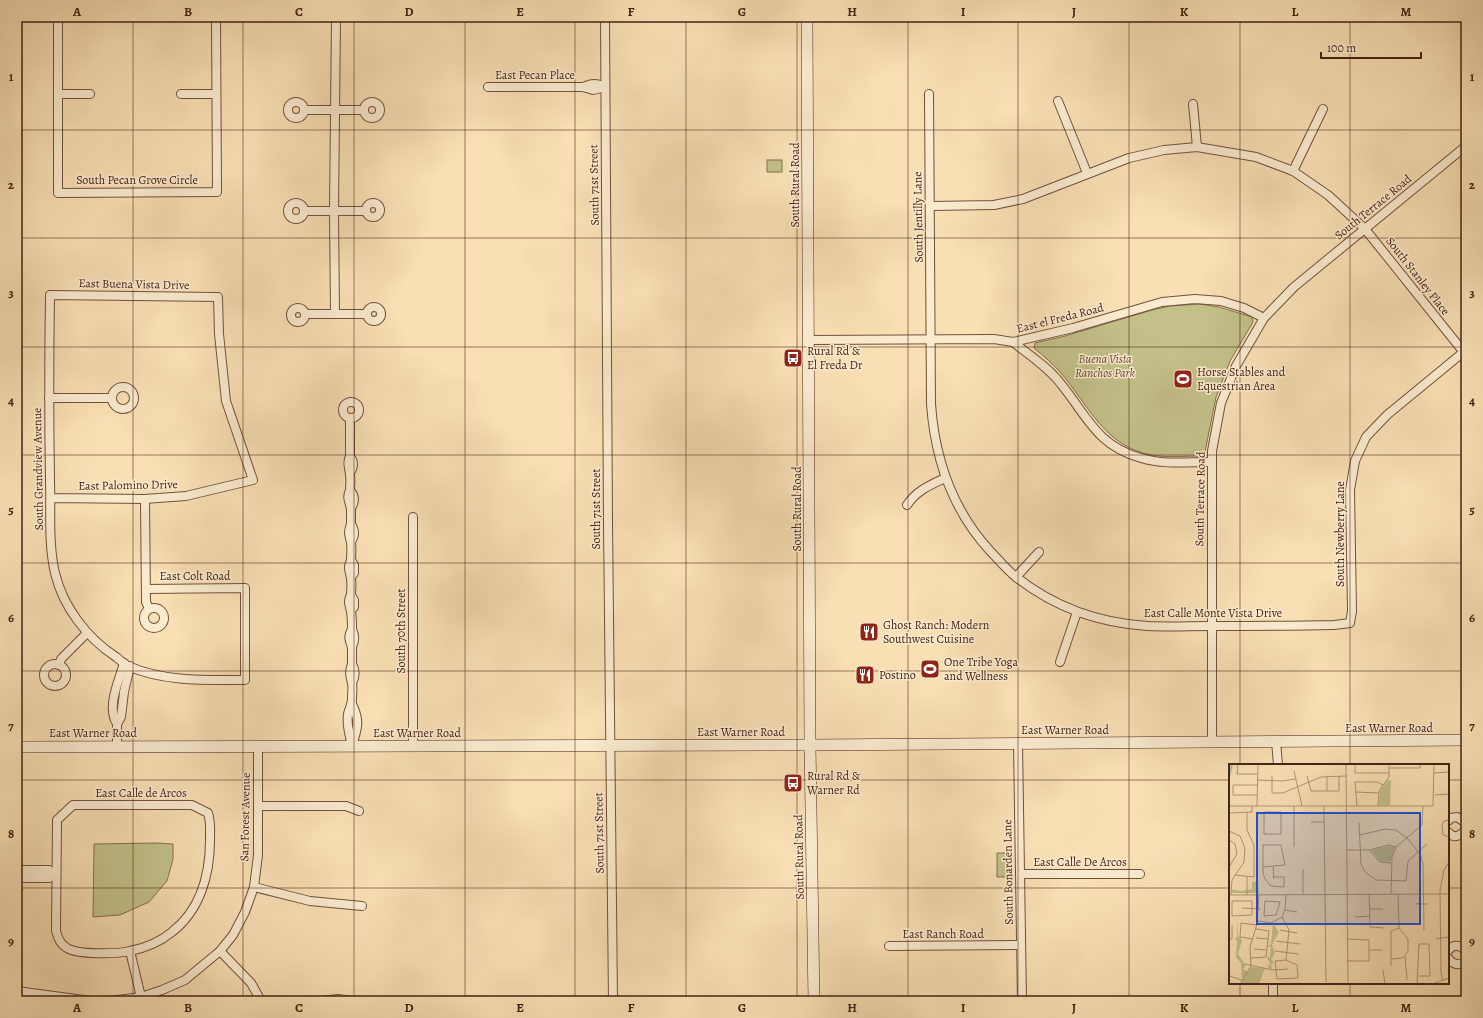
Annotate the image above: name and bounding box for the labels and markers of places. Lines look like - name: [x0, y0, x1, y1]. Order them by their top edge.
- place label: Rural Rd & El Freda Dr: [807, 343, 863, 373]
- bus stop icon: Rural Rd & El Freda Dr: [782, 347, 804, 369]
- place label: Horse Stables and Equestrian Area: [1197, 364, 1286, 394]
- sports icon: Horse Stables and Equestrian Area: [1172, 368, 1194, 390]
- place label: Ghost Ranch: Modern Southwest Cuisine: [883, 617, 990, 647]
- restaurant icon: Ghost Ranch: Modern Southwest Cuisine: [858, 621, 880, 643]
- place label: One Tribe Yoga and Wellness: [944, 654, 1018, 684]
- sports icon: One Tribe Yoga and Wellness: [919, 658, 941, 680]
- restaurant icon: Postino: [854, 664, 876, 686]
- place label: Postino: [879, 667, 916, 683]
- place label: Rural Rd & Warner Rd: [806, 768, 861, 798]
- bus stop icon: Rural Rd & Warner Rd: [782, 772, 804, 794]

